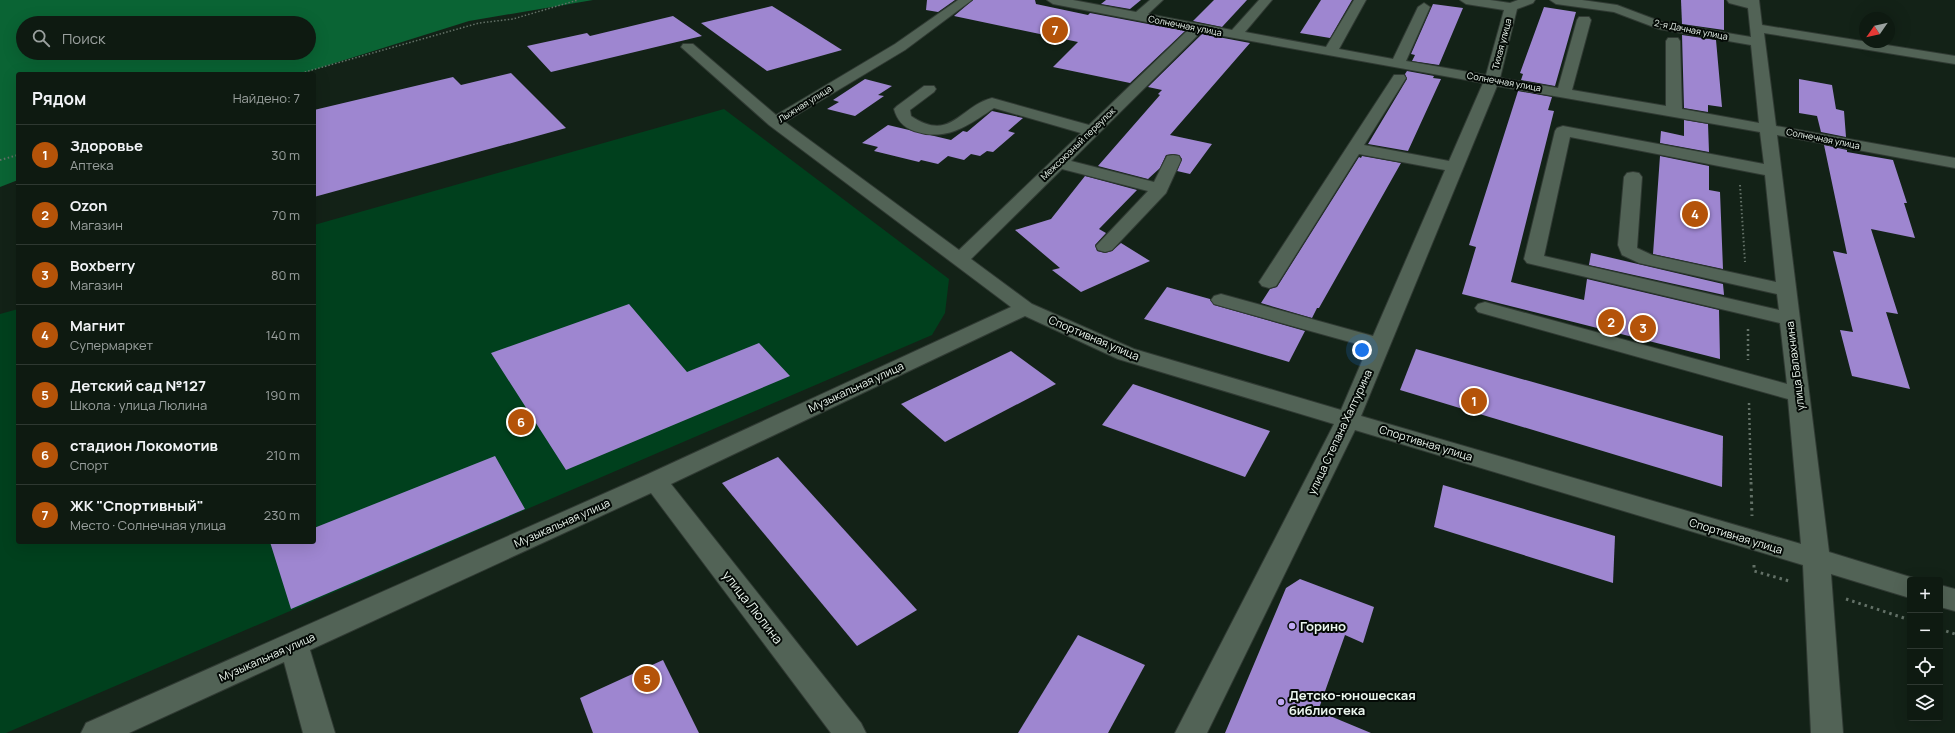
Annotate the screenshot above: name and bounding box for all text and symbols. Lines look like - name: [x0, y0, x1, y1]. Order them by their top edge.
- street label: Солнечная улица: [1147, 12, 1223, 39]
- north arrow: [1859, 12, 1895, 48]
- pin: 7: [1042, 15, 1068, 45]
- search box: [16, 16, 316, 60]
- street label: 2-я Дачная улица: [1653, 16, 1729, 43]
- street label: Тихая улица: [1488, 17, 1515, 71]
- icon: search: [30, 27, 52, 49]
- text: Поиск: [62, 28, 106, 49]
- street label: Солнечная улица: [1466, 69, 1542, 94]
- street label: Лыжная улица: [775, 82, 834, 125]
- text: Рядом: [32, 87, 86, 110]
- text: Найдено: 7: [233, 89, 300, 107]
- street label: Межсоюзный переулок: [1037, 104, 1118, 183]
- street label: Солнечная улица: [1785, 125, 1861, 152]
- text: Здоровье: [70, 135, 143, 156]
- text: 1: [42, 146, 48, 164]
- text: 30 m: [271, 146, 300, 164]
- text: Аптека: [70, 156, 114, 174]
- text: Ozon: [70, 195, 107, 216]
- pin: 4: [1682, 199, 1708, 229]
- text: 2: [41, 206, 49, 224]
- text: 70 m: [272, 206, 300, 224]
- text: Магазин: [70, 216, 123, 234]
- text: Boxberry: [70, 255, 135, 276]
- text: 3: [41, 266, 49, 284]
- text: 80 m: [271, 266, 300, 284]
- text: Магазин: [70, 276, 123, 294]
- pin: 2: [1598, 307, 1624, 337]
- street label: Спортивная улица: [1047, 312, 1142, 363]
- pin: 3: [1630, 313, 1656, 343]
- text: Магнит: [70, 315, 125, 336]
- street label: улица Балахнина: [1782, 321, 1807, 411]
- text: 4: [41, 326, 49, 344]
- text: 140 m: [266, 326, 300, 344]
- text: Супермаркет: [70, 336, 153, 354]
- your location: [1352, 340, 1372, 360]
- street label: Музыкальная улица: [806, 358, 906, 415]
- street label: улица Степана Халтурина: [1304, 367, 1375, 497]
- text: Детский сад №127: [70, 375, 206, 396]
- text: 5: [41, 386, 49, 404]
- text: 190 m: [265, 386, 300, 404]
- pin: 1: [1461, 386, 1487, 416]
- text: Школа · улица Люлина: [70, 396, 207, 414]
- pin: 6: [508, 407, 534, 437]
- street label: Спортивная улица: [1378, 421, 1475, 464]
- text: стадион Локомотив: [70, 435, 218, 456]
- text: 6: [41, 446, 49, 464]
- text: 210 m: [266, 446, 300, 464]
- text: Спорт: [70, 456, 109, 474]
- text: ЖК "Спортивный": [70, 495, 204, 516]
- street label: Музыкальная улица: [511, 495, 612, 550]
- text: 7: [42, 506, 48, 524]
- text: 230 m: [264, 506, 300, 524]
- street label: Спортивная улица: [1688, 514, 1785, 557]
- text: Место · Солнечная улица: [70, 516, 226, 534]
- street label: улица Люлина: [719, 567, 787, 647]
- map controls: [1907, 577, 1943, 721]
- button: +: [1907, 577, 1943, 613]
- button: −: [1907, 613, 1943, 649]
- place label: Горино: [1300, 617, 1346, 635]
- marker: Горино: [1287, 621, 1297, 631]
- street label: Музыкальная улица: [216, 629, 317, 684]
- button: locate: [1907, 649, 1943, 685]
- pin: 5: [634, 664, 660, 694]
- button: layers: [1907, 685, 1943, 721]
- place label: Детско-юношеская библиотека: [1289, 686, 1416, 719]
- marker: Детско-юношеская библиотека: [1276, 697, 1286, 707]

